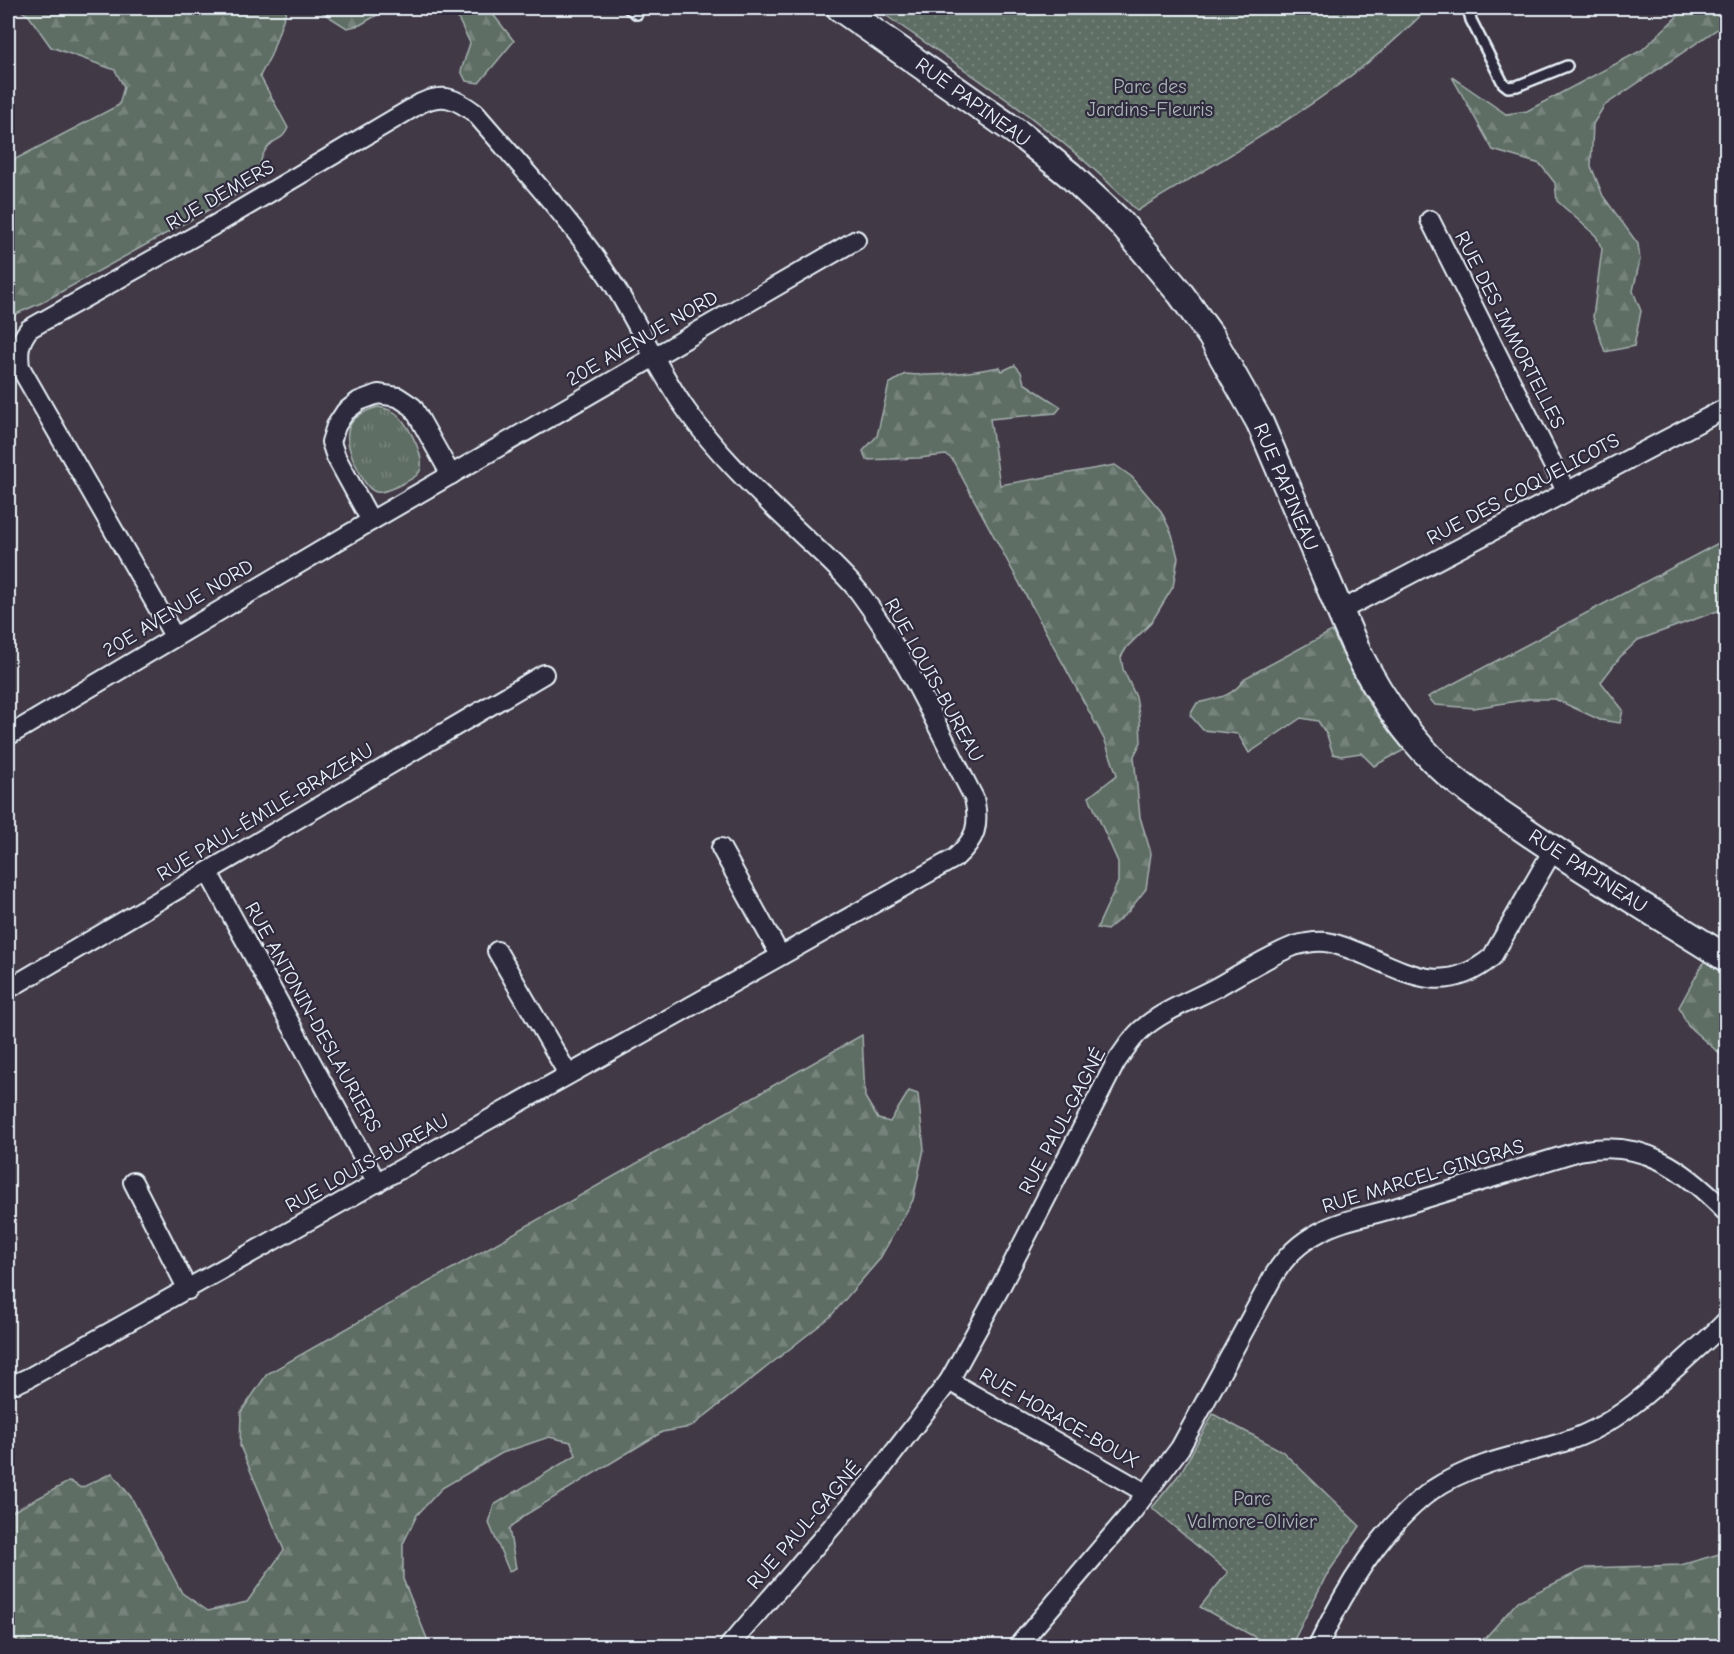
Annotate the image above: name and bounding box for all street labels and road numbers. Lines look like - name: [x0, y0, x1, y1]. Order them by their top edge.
- street label: RUE PAPINEAU: [911, 53, 1035, 151]
- street label: RUE DEMERS: [162, 155, 278, 235]
- street label: RUE DES IMMORTELLES: [1450, 227, 1570, 433]
- street label: 20E AVENUE NORD: [562, 285, 722, 391]
- street label: RUE PAPINEAU: [1249, 420, 1323, 554]
- street label: RUE DES COQUELICOTS: [1423, 428, 1623, 550]
- street label: 20E AVENUE NORD: [99, 554, 257, 662]
- street label: RUE LOUIS-BUREAU: [880, 594, 988, 766]
- street label: RUE PAUL-ÉMILE-BRAZEAU: [153, 738, 377, 886]
- street label: RUE PAPINEAU: [1525, 824, 1651, 918]
- street label: RUE ANTONIN-DESLAURIERS: [240, 898, 386, 1136]
- street label: RUE PAUL-GAGNÉ: [1014, 1044, 1110, 1198]
- street label: RUE LOUIS-BUREAU: [281, 1109, 453, 1217]
- street label: RUE MARCEL-GINGRAS: [1319, 1134, 1527, 1218]
- street label: RUE HORACE-BOUX: [975, 1363, 1143, 1473]
- street label: RUE PAUL-GAGNÉ: [742, 1456, 866, 1594]

